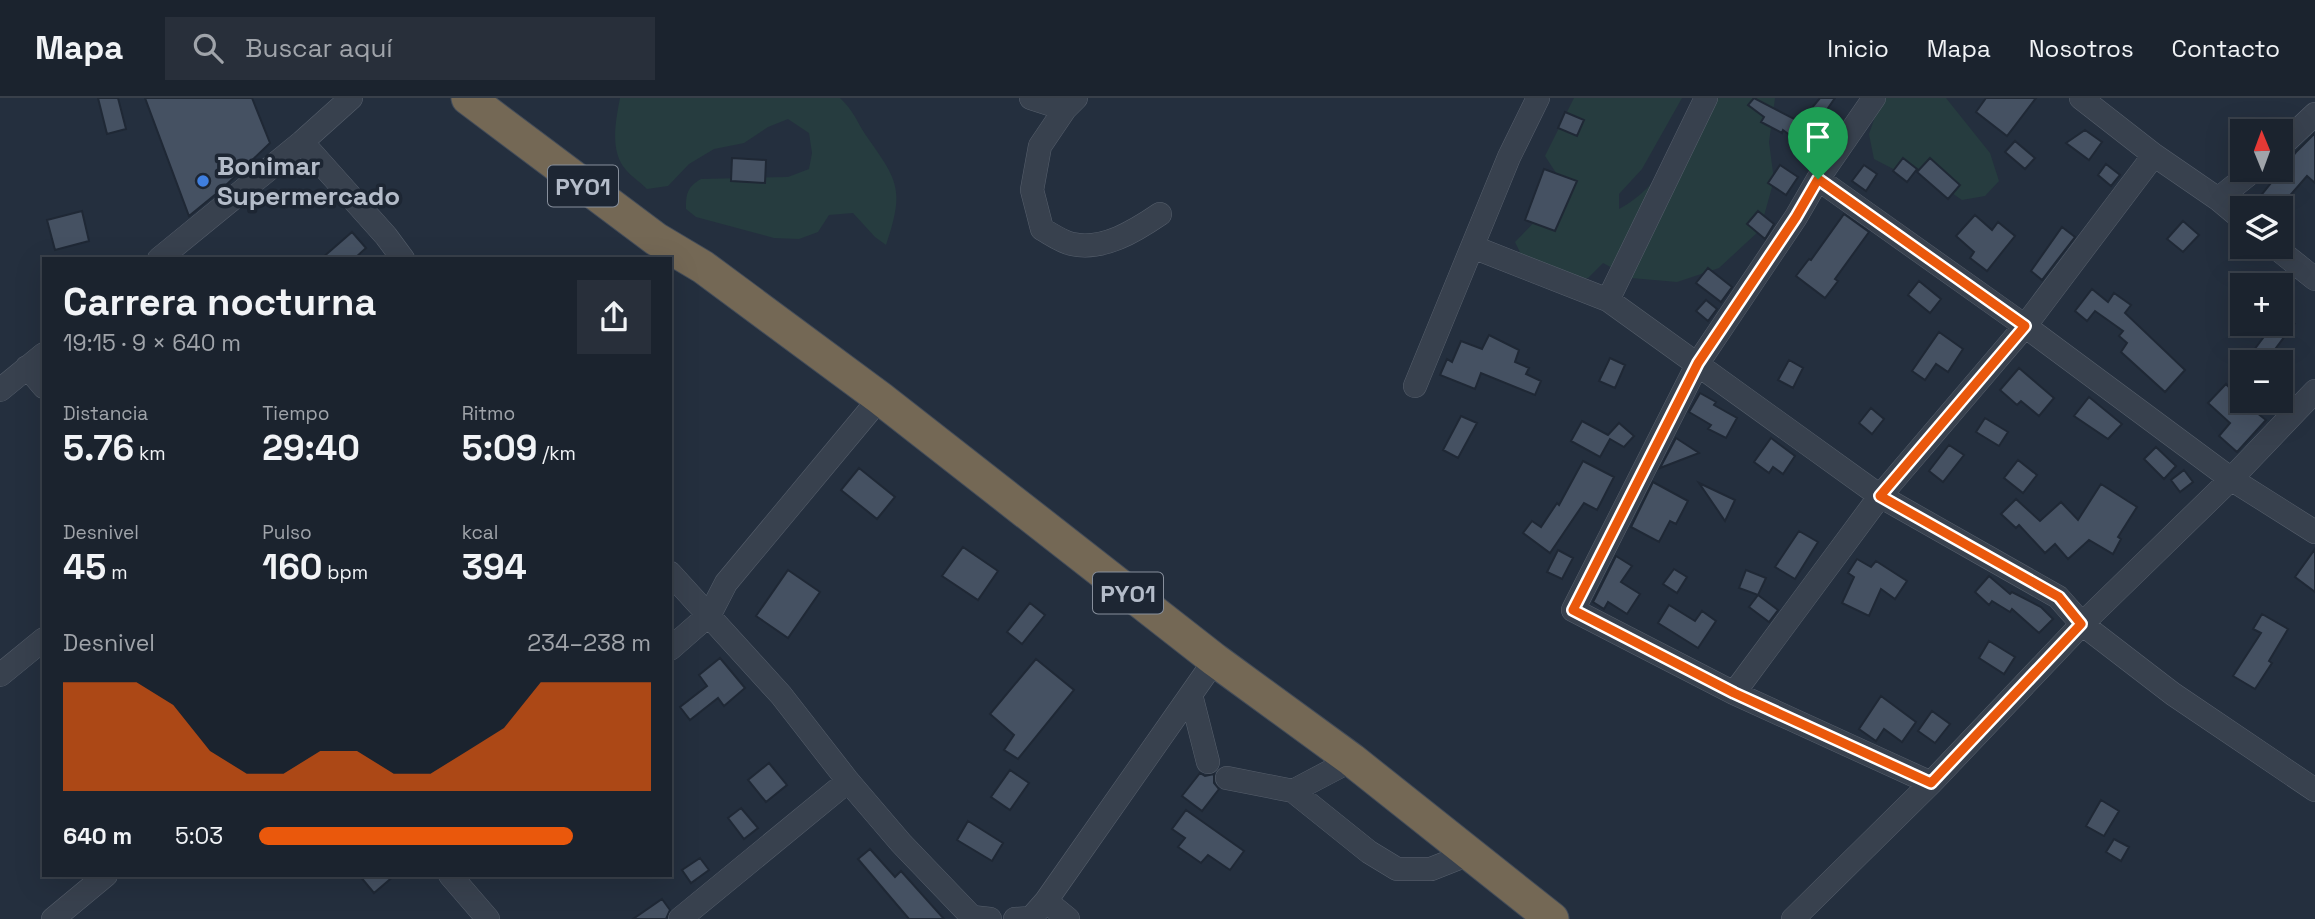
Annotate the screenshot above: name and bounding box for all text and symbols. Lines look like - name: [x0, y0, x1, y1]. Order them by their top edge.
- search box: [165, 17, 655, 80]
- text: Mapa: [35, 27, 123, 69]
- icon: search: [189, 29, 227, 67]
- text: Buscar aquí: [245, 31, 393, 65]
- text: Inicio: [1827, 33, 1889, 64]
- text: Mapa: [1927, 33, 1991, 64]
- text: Nosotros: [2029, 33, 2134, 64]
- text: Contacto: [2172, 33, 2280, 64]
- pin: [1788, 107, 1848, 179]
- icon: arrive: [1799, 118, 1837, 156]
- north arrow: [2230, 119, 2292, 182]
- map controls: [2230, 119, 2293, 413]
- place label: Bonimar Supermercado: [217, 149, 400, 213]
- road number: PY01: [548, 166, 618, 206]
- marker: Bonimar Supermercado: [195, 173, 211, 189]
- button: layers: [2230, 196, 2293, 259]
- button: +: [2230, 273, 2293, 336]
- text: Carrera nocturna: [63, 278, 376, 326]
- button: share: [577, 280, 651, 354]
- text: 19:15 · 9 × 640 m: [63, 328, 241, 358]
- button: −: [2230, 350, 2293, 413]
- text: Distancia: [63, 401, 148, 426]
- text: Tiempo: [262, 401, 330, 426]
- text: Ritmo: [462, 401, 515, 426]
- text: 5.76: [63, 426, 134, 470]
- text: 29:40: [262, 426, 360, 470]
- text: 5:09: [462, 426, 537, 470]
- text: km: [134, 441, 166, 466]
- text: /km: [537, 441, 576, 466]
- text: Desnivel: [63, 520, 139, 545]
- text: Pulso: [262, 520, 312, 545]
- text: kcal: [462, 520, 498, 545]
- text: 45: [63, 545, 106, 589]
- text: 160: [262, 545, 322, 589]
- text: 394: [462, 545, 527, 589]
- text: m: [106, 560, 128, 585]
- text: bpm: [322, 560, 368, 585]
- road number: PY01: [1093, 572, 1163, 614]
- text: Desnivel: [63, 628, 155, 658]
- text: 234–238 m: [527, 628, 651, 658]
- text: 640 m: [63, 821, 132, 851]
- text: 5:03: [175, 821, 223, 851]

